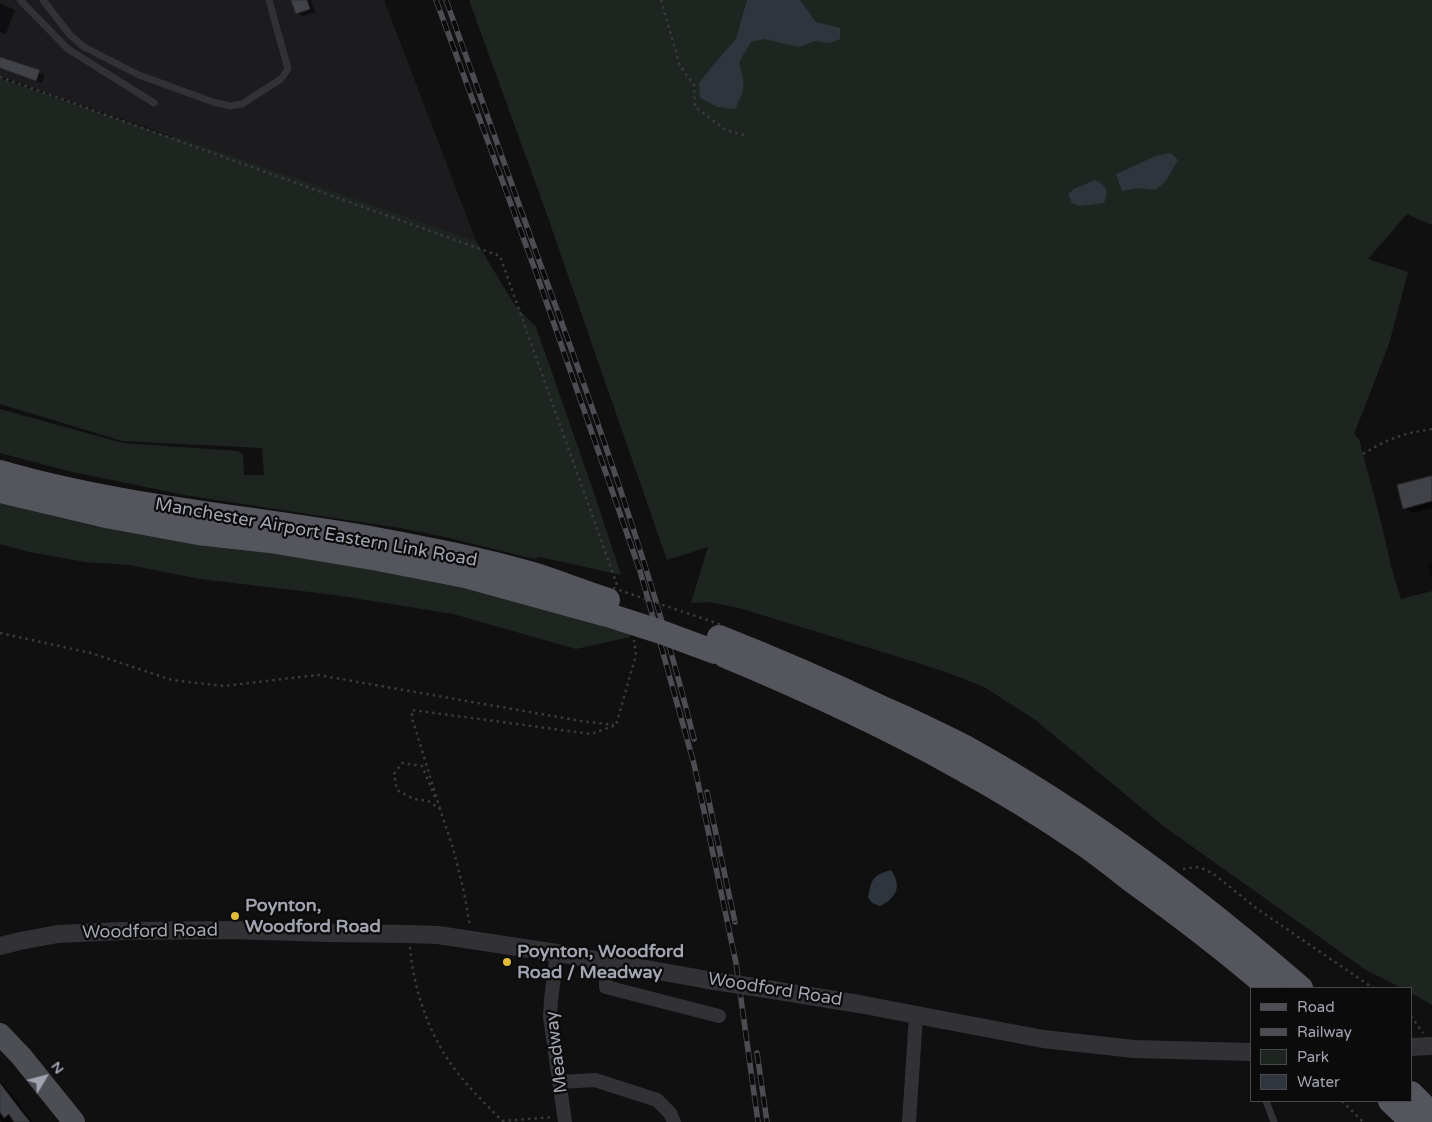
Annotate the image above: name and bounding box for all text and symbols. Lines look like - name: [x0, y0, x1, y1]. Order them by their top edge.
- street label: Manchester Airport Eastern Link Road: [153, 494, 479, 572]
- place label: Poynton, Woodford Road: [245, 895, 381, 938]
- marker: Poynton, Woodford Road: [229, 910, 241, 922]
- street label: Woodford Road: [82, 920, 218, 944]
- place label: Poynton, Woodford Road / Meadway: [517, 941, 684, 984]
- marker: Poynton, Woodford Road / Meadway: [501, 956, 513, 968]
- street label: Woodford Road: [706, 969, 844, 1011]
- legend: [1250, 987, 1412, 1102]
- text: Road: [1297, 998, 1335, 1016]
- street label: Meadway: [541, 1010, 573, 1094]
- text: Railway: [1297, 1023, 1352, 1041]
- text: Park: [1297, 1048, 1329, 1066]
- north arrow: [20, 1052, 70, 1102]
- text: N: [47, 1058, 68, 1077]
- text: Water: [1297, 1073, 1340, 1091]

